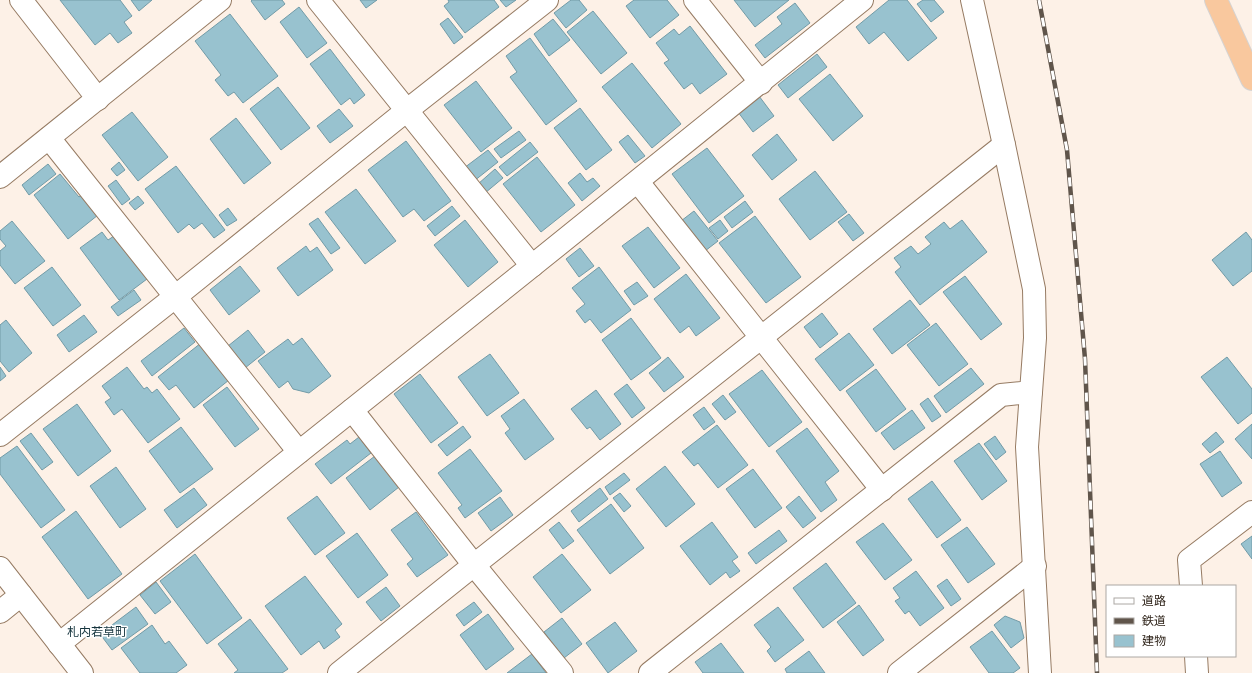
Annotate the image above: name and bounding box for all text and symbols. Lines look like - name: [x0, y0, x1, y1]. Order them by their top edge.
- legend: [1106, 585, 1236, 657]
- text: 道路: [1142, 594, 1166, 608]
- text: 鉄道: [1142, 614, 1166, 628]
- district label: 札内若草町: [67, 625, 127, 639]
- text: 建物: [1142, 634, 1166, 648]

